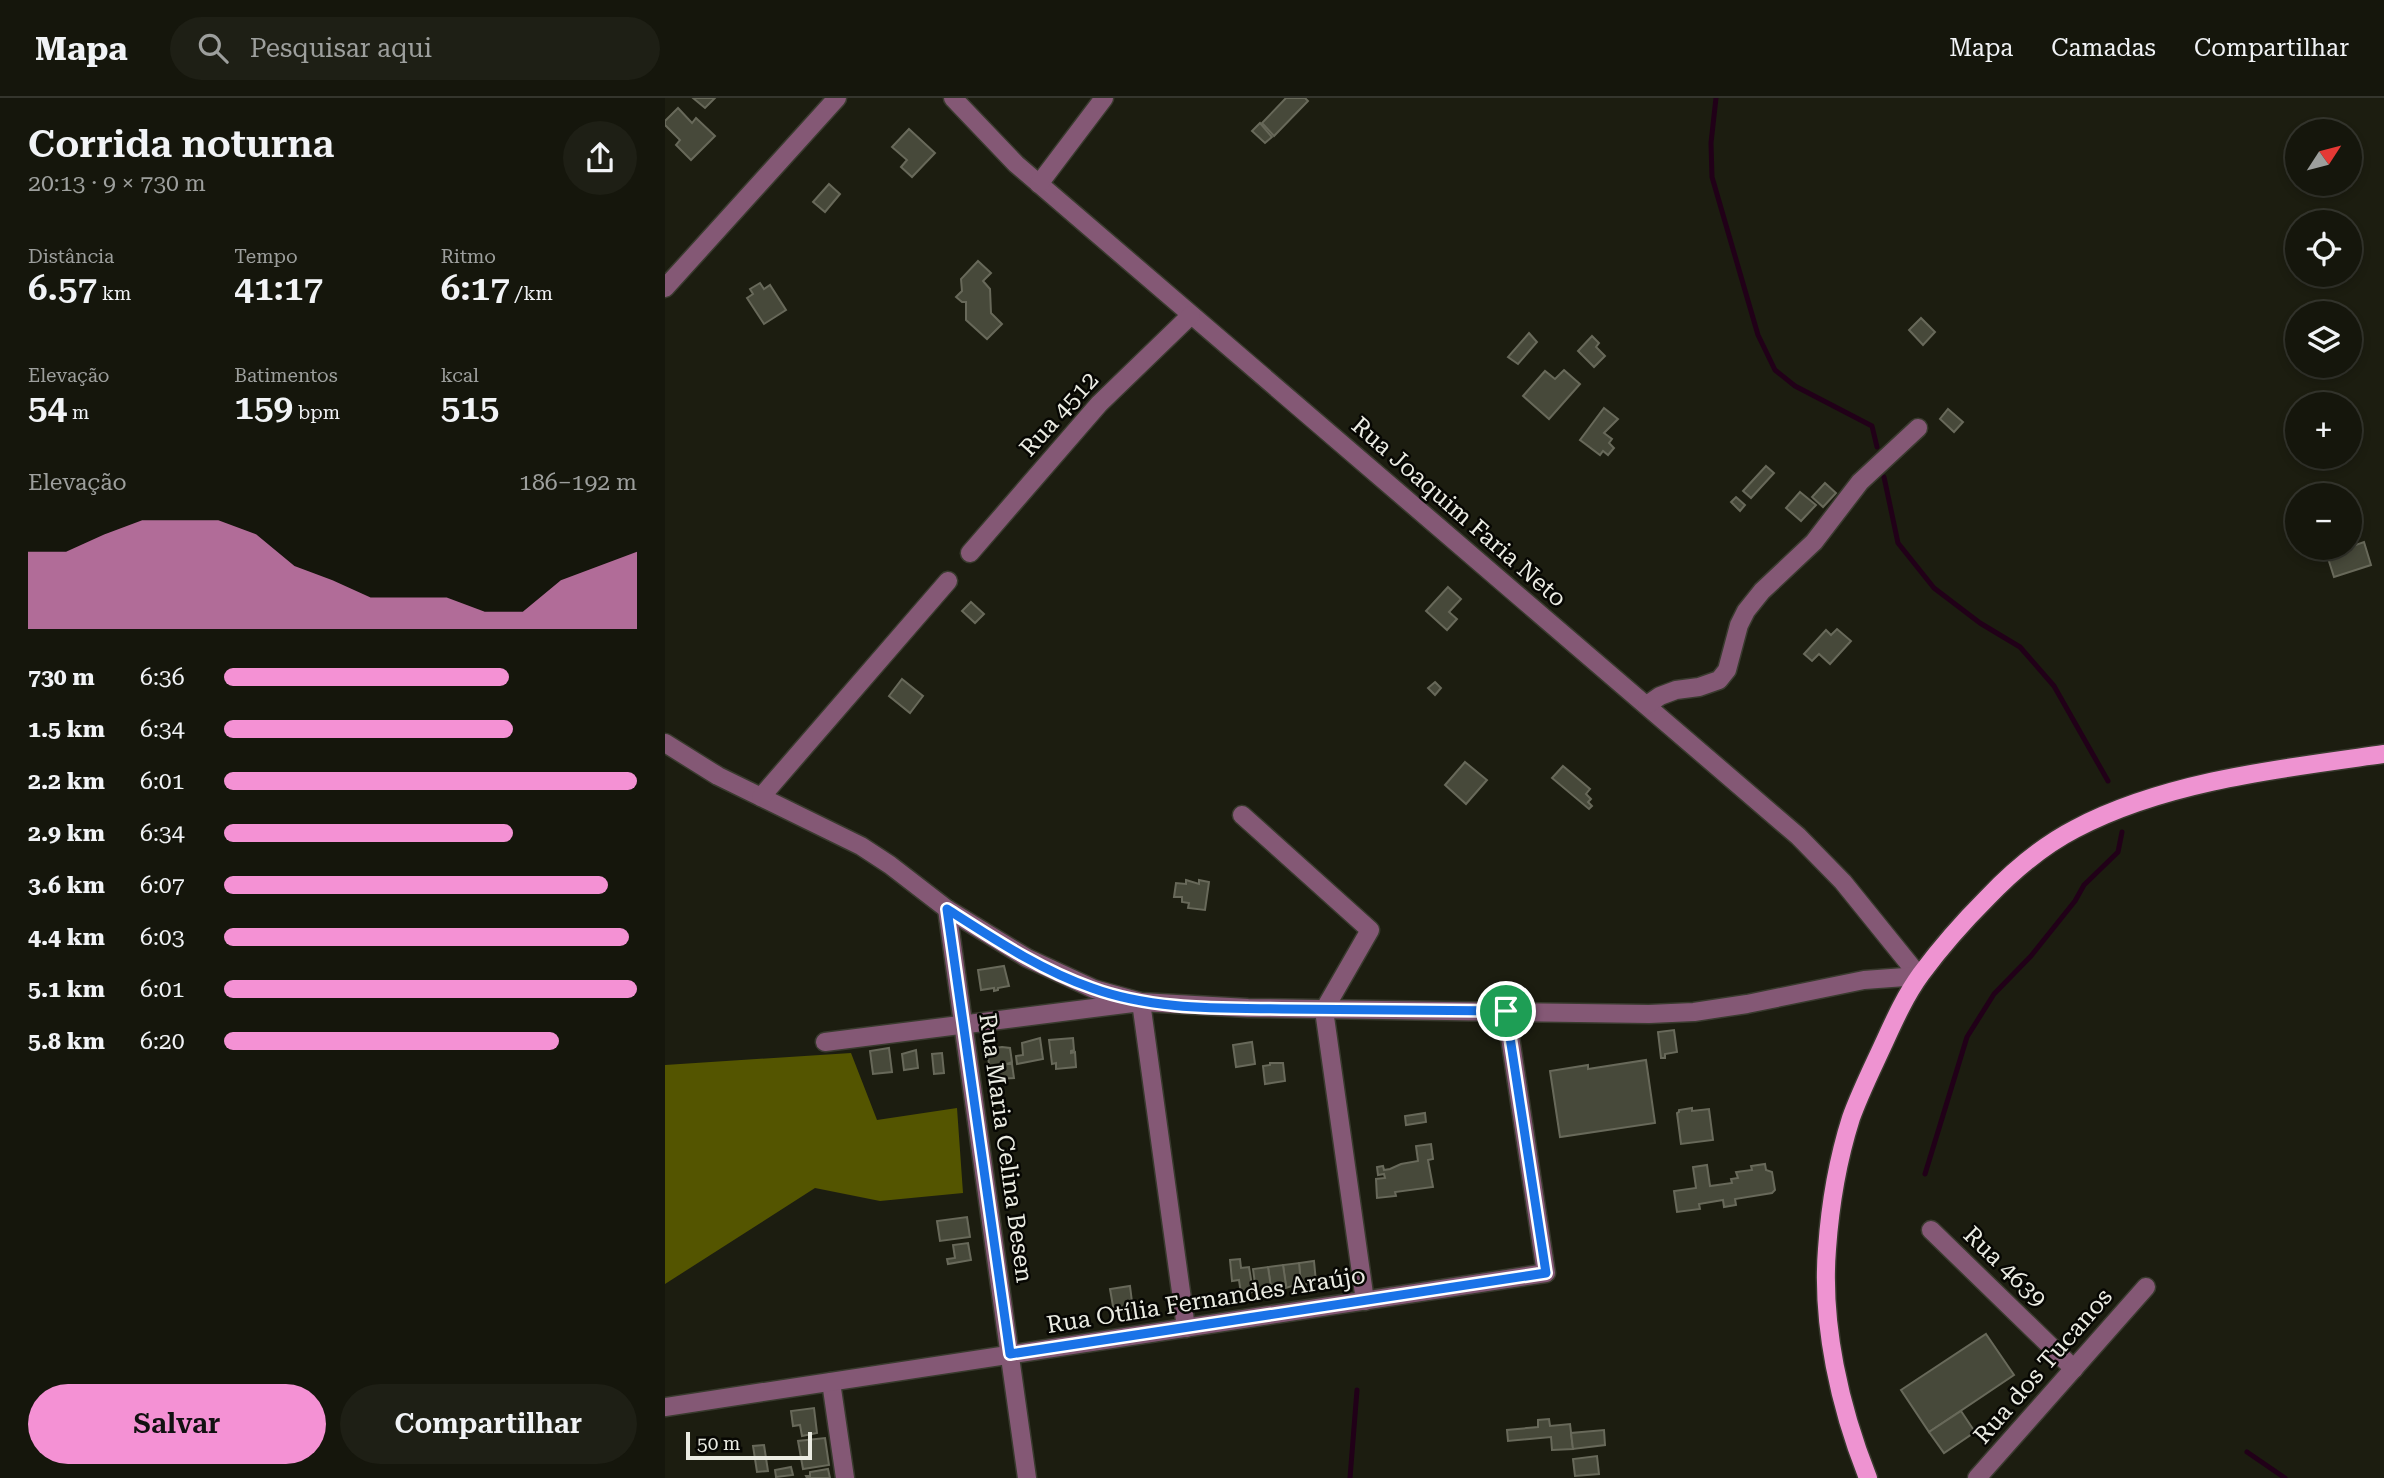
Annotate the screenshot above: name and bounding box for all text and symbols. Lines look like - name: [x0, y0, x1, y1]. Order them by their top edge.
- search box: [170, 17, 660, 80]
- text: Mapa: [35, 29, 128, 68]
- icon: search: [194, 29, 232, 67]
- text: Pesquisar aqui: [250, 33, 432, 63]
- text: Mapa: [1949, 34, 2013, 62]
- text: Camadas: [2051, 34, 2156, 62]
- text: Compartilhar: [2194, 34, 2349, 62]
- north arrow: [2285, 119, 2363, 196]
- map controls: [2285, 119, 2362, 560]
- button: share: [563, 121, 637, 195]
- text: Corrida noturna: [28, 122, 334, 166]
- text: 20:13 · 9 × 730 m: [28, 170, 206, 197]
- button: locate: [2285, 210, 2362, 287]
- text: Distância: [28, 245, 114, 268]
- text: Tempo: [234, 245, 298, 268]
- text: Ritmo: [441, 245, 496, 268]
- text: 6.57: [28, 268, 97, 309]
- text: 41:17: [234, 268, 323, 309]
- text: 6:17: [441, 268, 510, 309]
- text: km: [97, 282, 131, 305]
- text: /km: [510, 282, 553, 305]
- button: layers: [2285, 301, 2362, 378]
- text: Elevação: [28, 364, 109, 387]
- text: Batimentos: [234, 364, 338, 387]
- text: kcal: [441, 364, 479, 387]
- street label: Rua 4512: [1014, 366, 1104, 462]
- text: 54: [28, 387, 67, 428]
- text: 159: [234, 387, 293, 428]
- text: 515: [441, 387, 499, 428]
- button: +: [2285, 392, 2362, 469]
- text: m: [67, 401, 89, 424]
- text: bpm: [293, 401, 340, 424]
- street label: Rua Joaquim Faria Neto: [1346, 411, 1572, 613]
- text: Elevação: [28, 469, 127, 496]
- text: 186–192 m: [519, 469, 637, 496]
- button: −: [2285, 483, 2362, 560]
- text: 730 m: [28, 664, 95, 691]
- text: 6:36: [140, 664, 185, 691]
- text: 1.5 km: [28, 716, 105, 743]
- text: 6:34: [140, 716, 185, 743]
- text: 2.2 km: [28, 768, 105, 795]
- text: 6:01: [140, 768, 185, 795]
- text: 2.9 km: [28, 820, 105, 847]
- text: 6:34: [140, 820, 185, 847]
- text: 3.6 km: [28, 872, 105, 899]
- text: 6:07: [140, 872, 185, 899]
- text: 4.4 km: [28, 924, 105, 951]
- text: 6:03: [140, 924, 185, 951]
- text: 5.1 km: [28, 976, 105, 1003]
- text: 6:01: [140, 976, 185, 1003]
- pin: [1476, 981, 1536, 1041]
- icon: arrive: [1487, 992, 1525, 1030]
- street label: Rua Maria Celina Besen: [973, 1012, 1039, 1284]
- text: 5.8 km: [28, 1028, 105, 1055]
- text: 6:20: [140, 1028, 185, 1055]
- street label: Rua 4639: [1958, 1221, 2052, 1313]
- street label: Rua Otília Fernandes Araújo: [1044, 1261, 1368, 1339]
- street label: Rua dos Tucanos: [1968, 1283, 2118, 1449]
- button: Salvar: [28, 1384, 326, 1464]
- button: Compartilhar: [340, 1384, 637, 1464]
- scale bar: [686, 1429, 812, 1461]
- text: 50 m: [697, 1432, 740, 1455]

